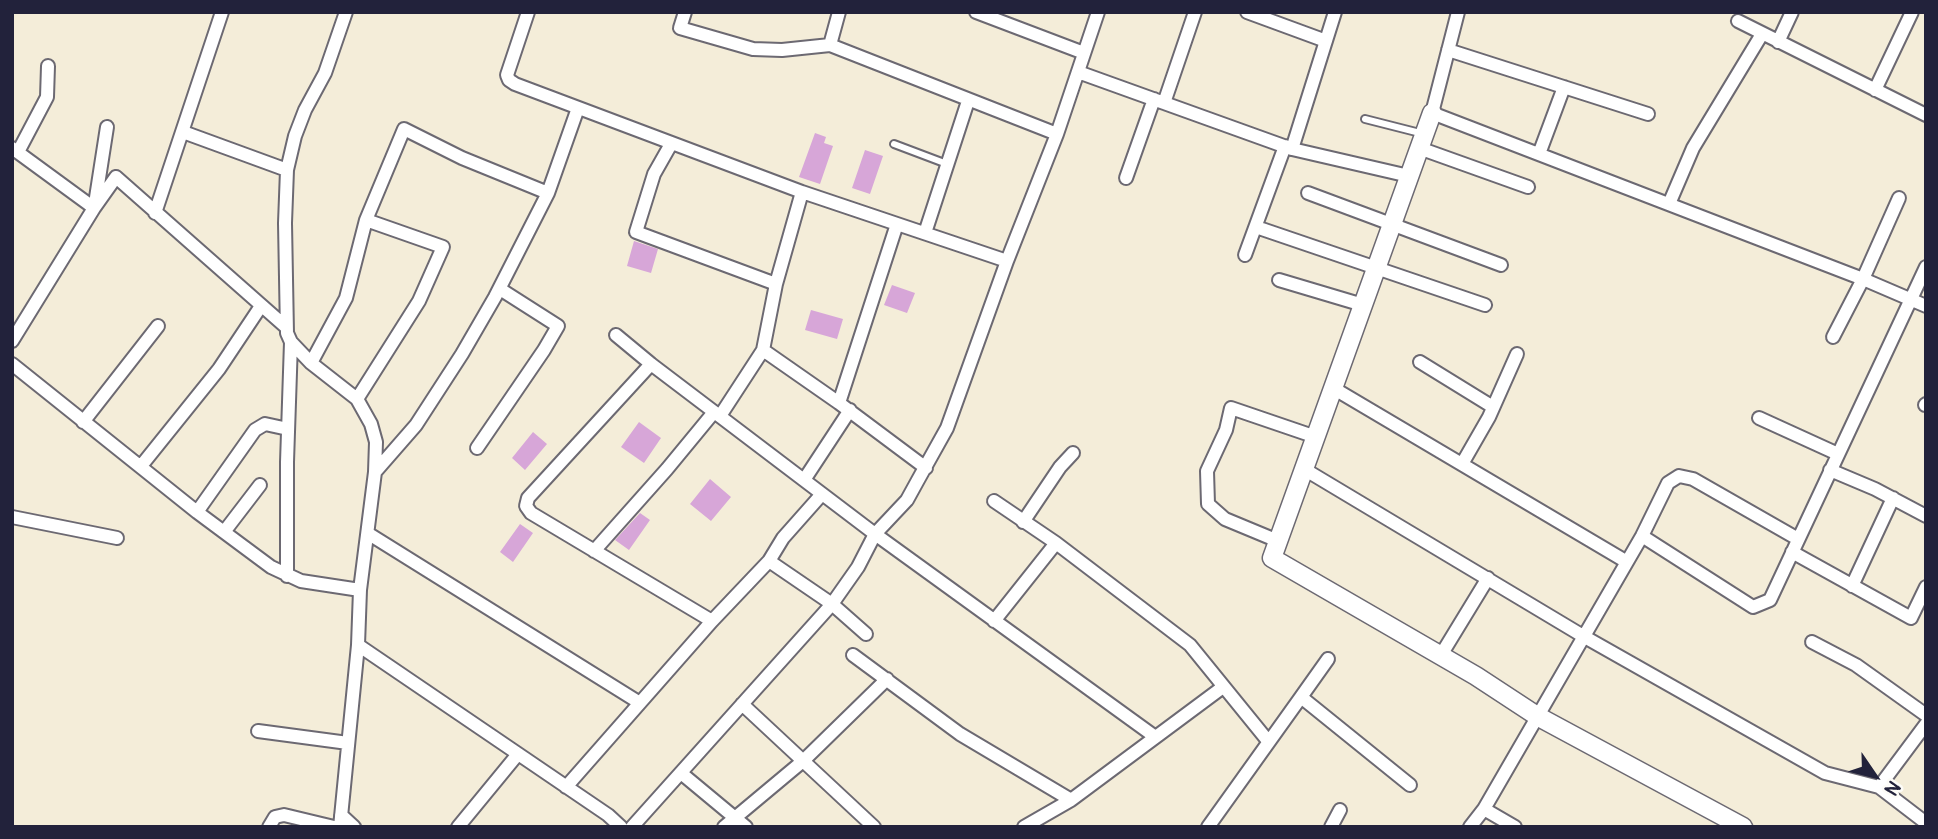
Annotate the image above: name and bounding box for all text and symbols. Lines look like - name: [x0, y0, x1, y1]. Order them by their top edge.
- north arrow: [1840, 741, 1910, 811]
- text: N: [1879, 776, 1906, 800]

